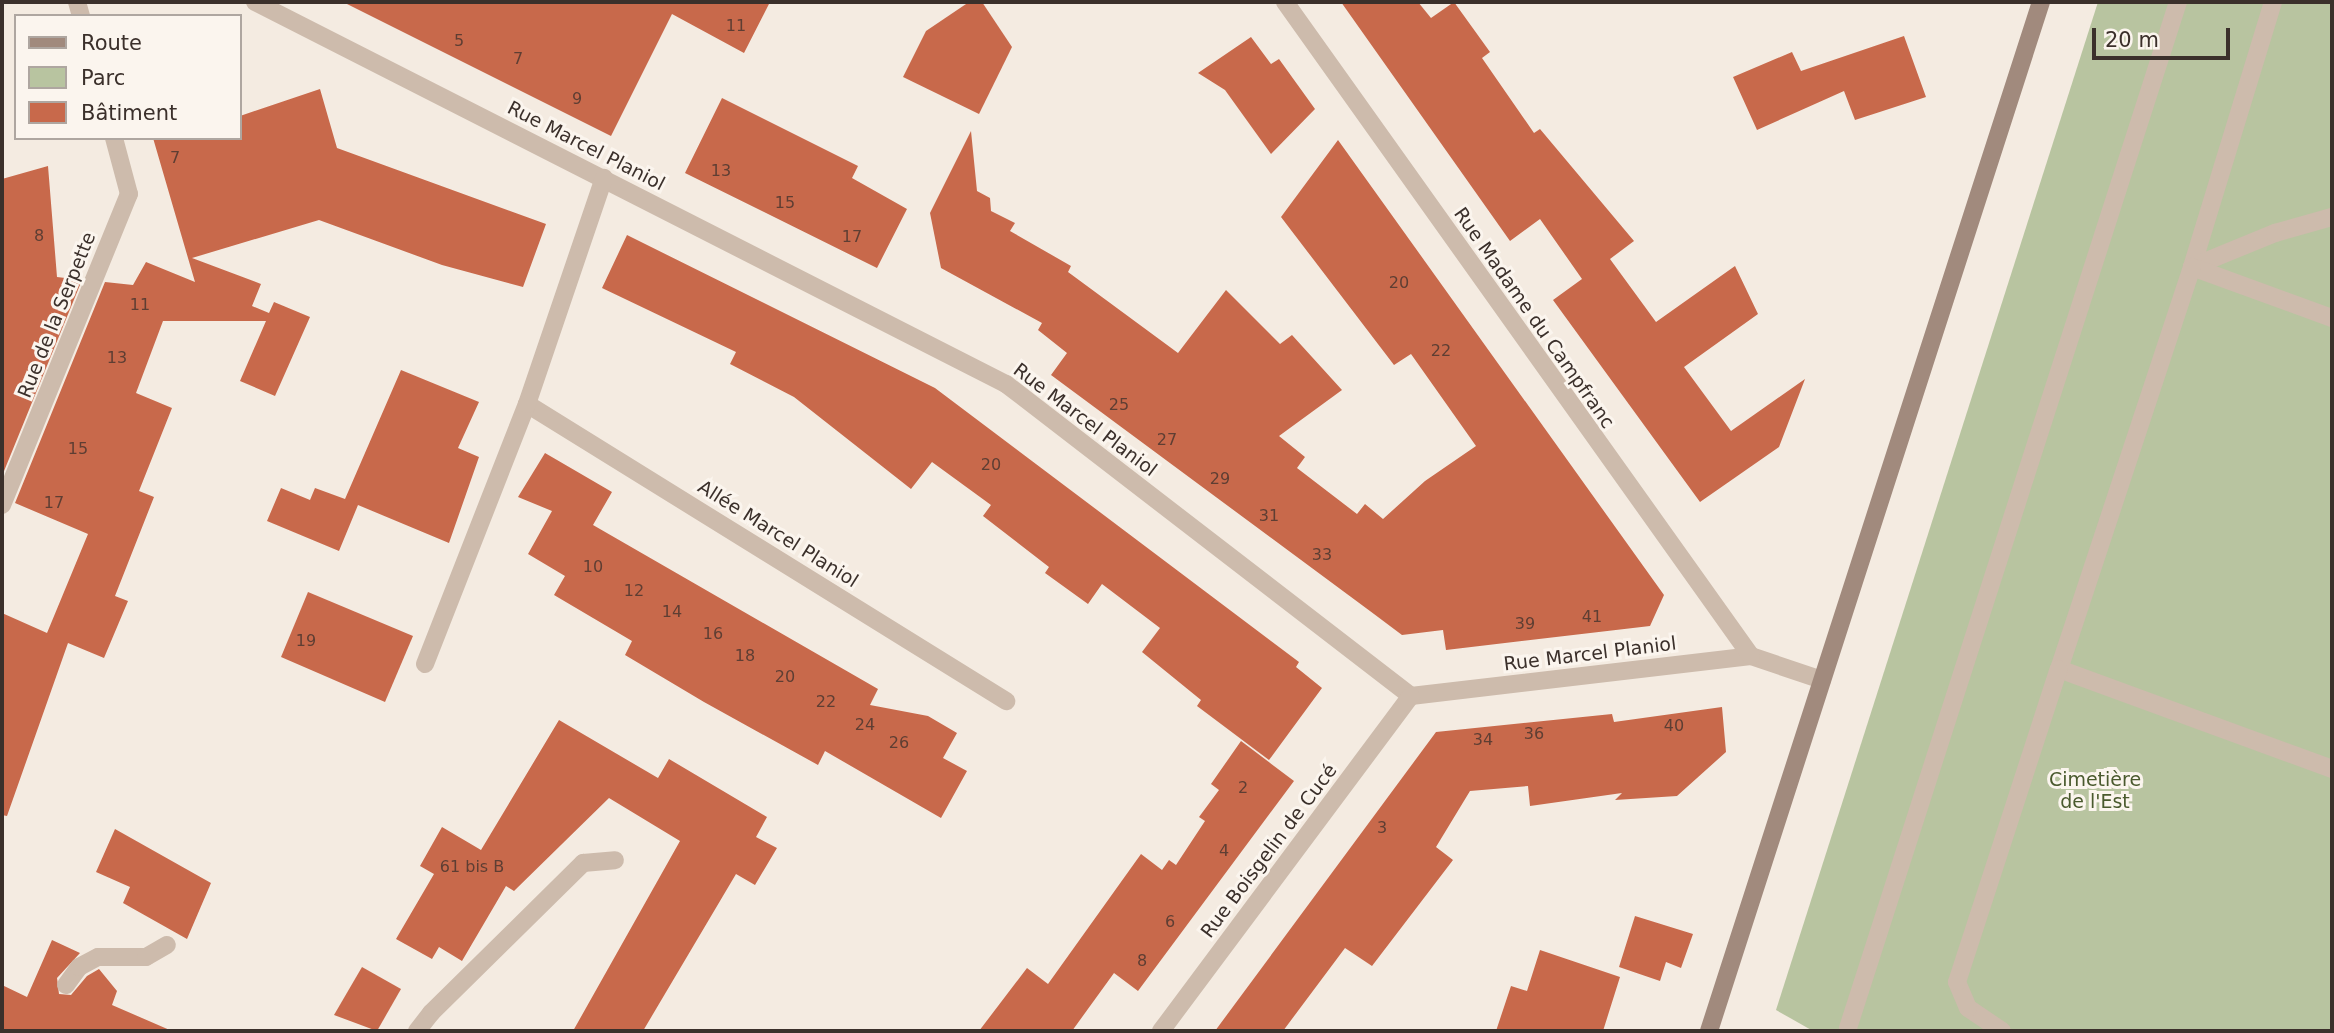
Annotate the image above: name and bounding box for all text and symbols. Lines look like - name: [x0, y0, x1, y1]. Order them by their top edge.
- legend: [14, 14, 242, 140]
- scale bar: [2096, 14, 2234, 58]
- house number: 11: [726, 16, 746, 36]
- text: 20 m: [2105, 28, 2159, 52]
- text: Route: [81, 31, 142, 55]
- house number: 5: [454, 31, 464, 51]
- house number: 7: [513, 49, 523, 69]
- text: Parc: [81, 66, 125, 90]
- house number: 9: [572, 89, 582, 109]
- street label: Rue Marcel Planiol: [503, 96, 669, 196]
- text: Bâtiment: [81, 101, 177, 125]
- house number: 7: [170, 148, 180, 168]
- house number: 13: [711, 161, 731, 181]
- house number: 15: [775, 193, 795, 213]
- street label: Rue Madame du Campfranc: [1449, 203, 1619, 433]
- house number: 8: [34, 226, 44, 246]
- house number: 17: [842, 227, 862, 247]
- street label: Rue de la Serpette: [13, 229, 101, 401]
- house number: 20: [1389, 273, 1409, 293]
- house number: 11: [130, 295, 150, 315]
- house number: 22: [1431, 341, 1451, 361]
- house number: 13: [107, 348, 127, 368]
- street label: Rue Marcel Planiol: [1009, 359, 1161, 481]
- house number: 25: [1109, 395, 1129, 415]
- house number: 27: [1157, 430, 1177, 450]
- house number: 15: [68, 439, 88, 459]
- house number: 20: [981, 455, 1001, 475]
- house number: 29: [1210, 469, 1230, 489]
- street label: Allée Marcel Planiol: [694, 475, 862, 593]
- house number: 17: [44, 493, 64, 513]
- house number: 31: [1259, 506, 1279, 526]
- house number: 33: [1312, 545, 1332, 565]
- house number: 10: [583, 557, 603, 577]
- house number: 12: [624, 581, 644, 601]
- house number: 14: [662, 602, 682, 622]
- house number: 41: [1582, 607, 1602, 627]
- house number: 39: [1515, 614, 1535, 634]
- house number: 16: [703, 624, 723, 644]
- house number: 19: [296, 631, 316, 651]
- street label: Rue Marcel Planiol: [1502, 632, 1678, 676]
- house number: 18: [735, 646, 755, 666]
- house number: 20: [775, 667, 795, 687]
- house number: 22: [816, 692, 836, 712]
- house number: 24: [855, 715, 875, 735]
- house number: 40: [1664, 716, 1684, 736]
- house number: 36: [1524, 724, 1544, 744]
- house number: 34: [1473, 730, 1493, 750]
- house number: 26: [889, 733, 909, 753]
- street label: Rue Boisgelin de Cucé: [1196, 760, 1342, 942]
- park label: Cimetière de l'Est: [2049, 769, 2141, 813]
- house number: 2: [1238, 778, 1248, 798]
- house number: 3: [1377, 818, 1387, 838]
- house number: 4: [1219, 841, 1229, 861]
- house number: 61 bis B: [440, 857, 504, 877]
- house number: 6: [1165, 912, 1175, 932]
- house number: 8: [1137, 951, 1147, 971]

